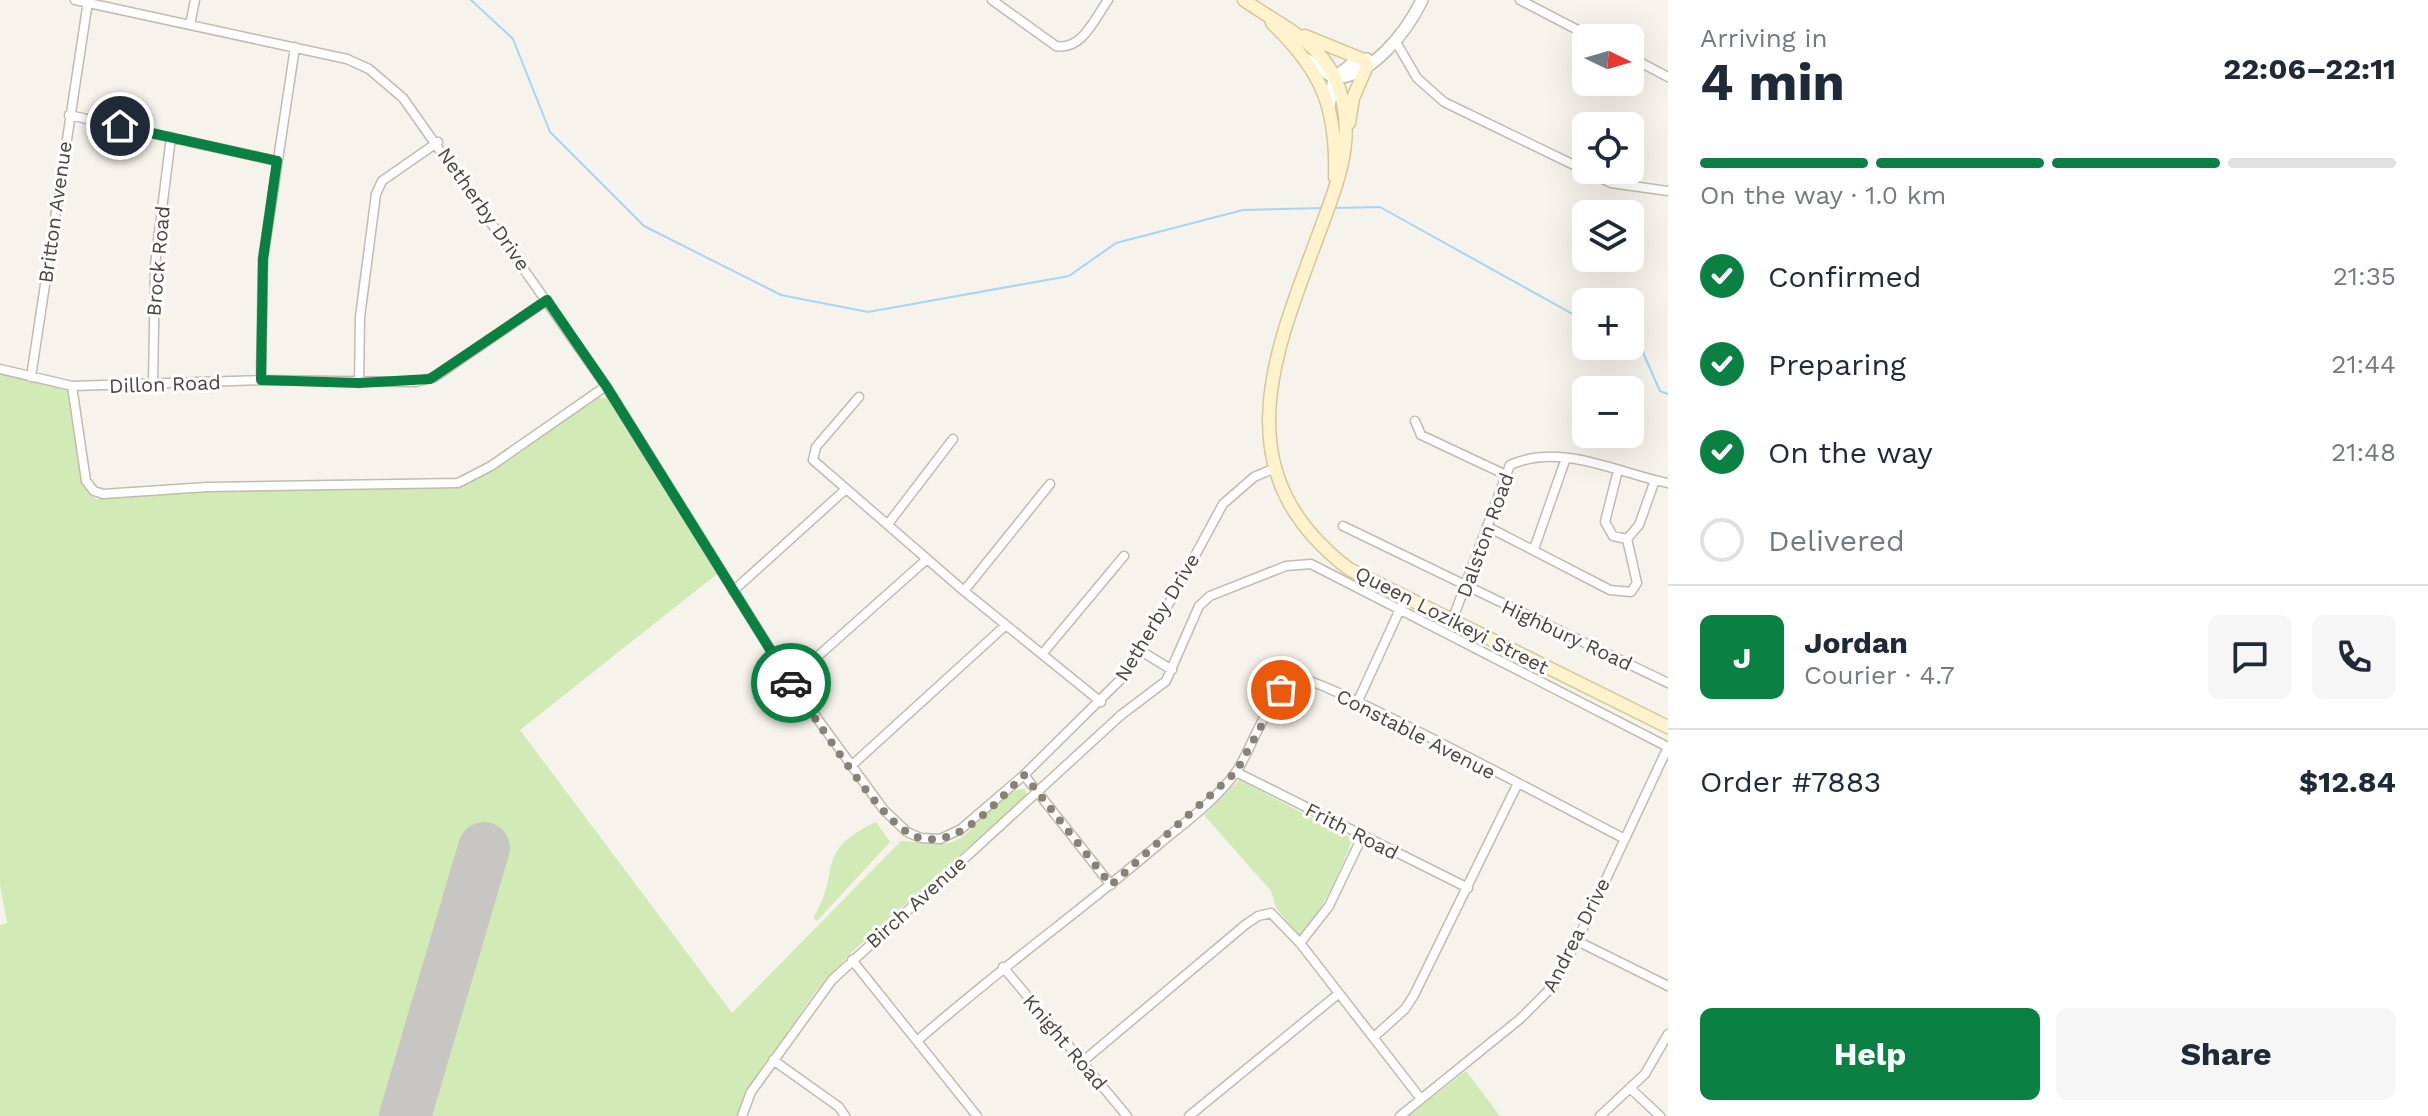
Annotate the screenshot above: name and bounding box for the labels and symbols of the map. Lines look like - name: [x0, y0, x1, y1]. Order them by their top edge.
- north arrow: [1572, 24, 1644, 96]
- pin: [86, 92, 154, 160]
- street label: Britton Avenue: [33, 139, 77, 285]
- street label: Netherby Drive: [433, 143, 535, 275]
- street label: Brock Road: [141, 205, 175, 317]
- street label: Dillon Road: [109, 370, 221, 398]
- street label: Dalston Road: [1451, 469, 1519, 601]
- street label: Netherby Drive: [1109, 549, 1205, 685]
- street label: Queen Lozikeyi Street: [1351, 561, 1553, 680]
- street label: Highbury Road: [1498, 594, 1636, 676]
- courier: [751, 643, 831, 723]
- pin: [1247, 656, 1315, 724]
- street label: Constable Avenue: [1332, 684, 1500, 784]
- street label: Frith Road: [1301, 797, 1403, 865]
- street label: Birch Avenue: [861, 851, 971, 953]
- street label: Andrea Drive: [1537, 874, 1615, 996]
- street label: Knight Road: [1018, 989, 1112, 1095]

